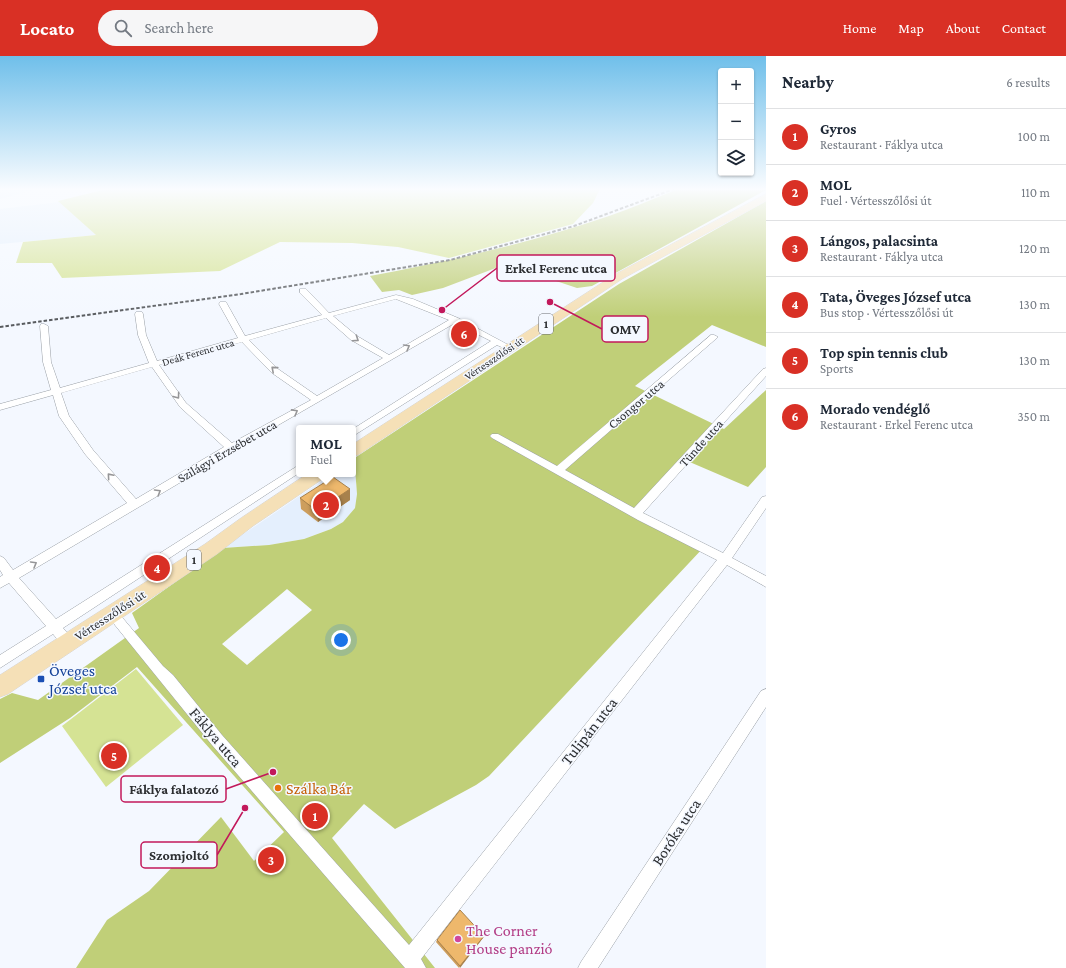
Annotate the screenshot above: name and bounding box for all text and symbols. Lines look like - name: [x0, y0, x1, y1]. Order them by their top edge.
- search box: [98, 10, 378, 46]
- icon: search: [112, 17, 134, 39]
- text: Locato: [20, 18, 74, 39]
- text: Search here: [144, 20, 213, 36]
- text: Home: [843, 20, 876, 36]
- text: Map: [898, 20, 924, 36]
- text: About: [946, 20, 980, 36]
- text: Contact: [1002, 20, 1046, 36]
- map controls: [718, 68, 754, 176]
- button: +: [718, 68, 754, 104]
- text: Nearby: [782, 73, 834, 92]
- text: 6 results: [1006, 75, 1050, 90]
- button: −: [718, 104, 754, 140]
- text: Gyros: [820, 121, 856, 137]
- text: 1: [793, 129, 797, 144]
- text: 100 m: [1018, 129, 1050, 144]
- text: Restaurant · Fáklya utca: [820, 137, 943, 152]
- button: layers: [718, 140, 754, 176]
- text: MOL: [820, 177, 851, 193]
- text: 2: [792, 185, 798, 200]
- text: 110 m: [1021, 185, 1050, 200]
- text: Fuel · Vértesszőlősi út: [820, 193, 932, 208]
- text: Lángos, palacsinta: [820, 233, 938, 249]
- text: 3: [792, 241, 798, 256]
- text: 120 m: [1019, 241, 1050, 256]
- text: Restaurant · Fáklya utca: [820, 249, 943, 264]
- callout: Erkel Ferenc utca: [497, 255, 615, 281]
- text: Erkel Ferenc utca: [505, 260, 607, 276]
- text: Tata, Öveges József utca: [820, 289, 971, 305]
- text: 4: [791, 297, 799, 312]
- text: 130 m: [1019, 297, 1050, 312]
- text: Bus stop · Vértesszőlősi út: [820, 305, 953, 320]
- road number: 1: [539, 314, 553, 334]
- callout: OMV: [602, 316, 648, 342]
- pin: 6: [451, 319, 477, 349]
- text: OMV: [610, 321, 641, 337]
- one-way arrow: [352, 334, 359, 342]
- street label: Vértesszőlősi út: [462, 334, 526, 382]
- street label: Deák Ferenc utca: [160, 336, 236, 368]
- one-way arrow: [403, 344, 410, 351]
- text: Top spin tennis club: [820, 345, 948, 361]
- text: 5: [792, 353, 798, 368]
- text: 130 m: [1019, 353, 1050, 368]
- text: Sports: [820, 361, 853, 376]
- one-way arrow: [271, 367, 279, 374]
- street label: Csongor utca: [605, 376, 667, 432]
- one-way arrow: [172, 391, 179, 398]
- text: Morado vendéglő: [820, 401, 930, 417]
- text: 6: [791, 409, 799, 424]
- text: 350 m: [1017, 409, 1050, 424]
- one-way arrow: [291, 410, 298, 417]
- street label: Szilágyi Erzsébet utca: [175, 416, 279, 486]
- street label: Tünde utca: [676, 416, 726, 470]
- text: Restaurant · Erkel Ferenc utca: [820, 417, 973, 432]
- popup: [296, 425, 356, 477]
- text: MOL: [310, 436, 342, 452]
- text: Fuel: [310, 452, 332, 467]
- one-way arrow: [107, 473, 114, 481]
- one-way arrow: [154, 489, 161, 496]
- pin: 2: [313, 490, 339, 520]
- road number: 1: [187, 550, 201, 570]
- pin: 4: [144, 553, 170, 583]
- one-way arrow: [30, 561, 37, 568]
- street label: Vértesszőlősi út: [72, 586, 149, 643]
- your location: [331, 630, 351, 650]
- place label: Öveges József utca: [47, 662, 118, 698]
- marker: Öveges József utca: [36, 674, 46, 684]
- street label: Tulipán utca: [557, 694, 622, 769]
- street label: Fáklya utca: [186, 704, 246, 771]
- pin: 5: [101, 741, 127, 771]
- callout: Fáklya falatozó: [121, 776, 226, 802]
- place label: Szálka Bár: [286, 780, 352, 797]
- text: Fáklya falatozó: [129, 781, 219, 797]
- marker: Szálka Bár: [273, 783, 283, 793]
- street label: Boróka utca: [648, 795, 704, 868]
- pin: 1: [302, 801, 328, 831]
- callout: Szomjoltó: [141, 842, 217, 868]
- pin: 3: [258, 845, 284, 875]
- text: Szomjoltó: [149, 847, 209, 864]
- place label: The Corner House panzió: [466, 922, 553, 958]
- marker: The Corner House panzió: [453, 934, 463, 944]

